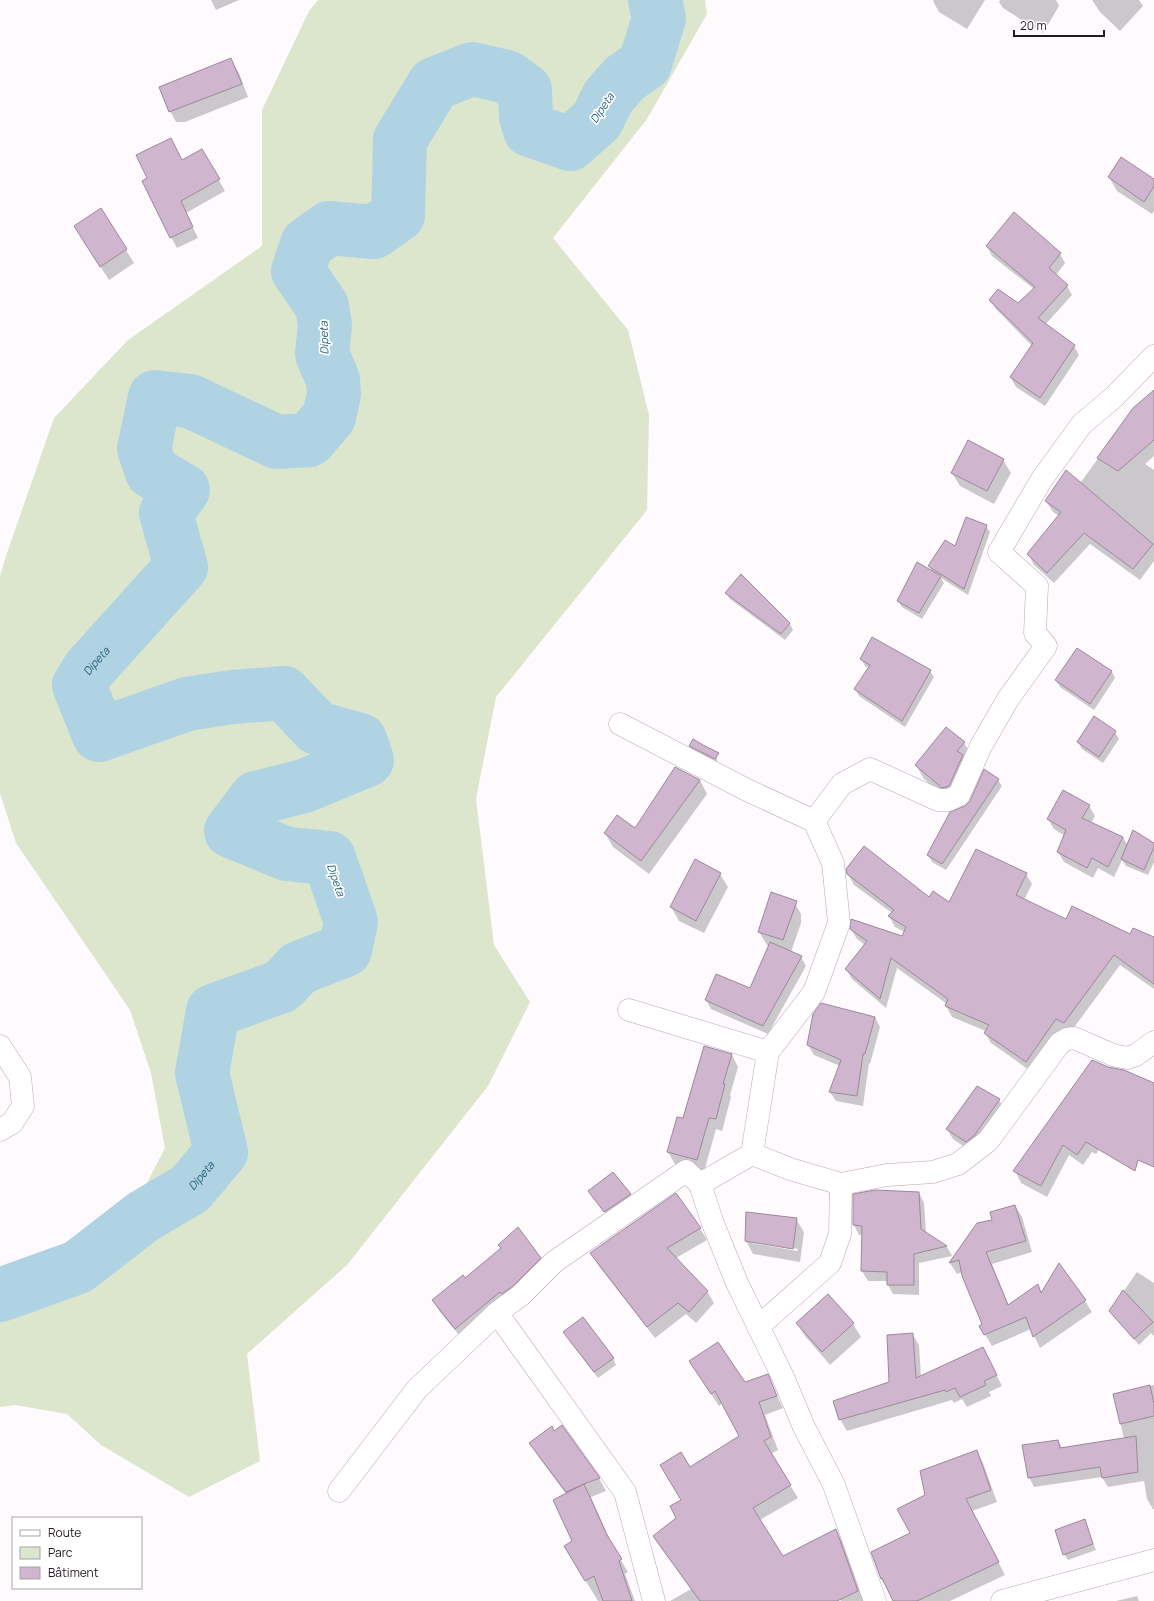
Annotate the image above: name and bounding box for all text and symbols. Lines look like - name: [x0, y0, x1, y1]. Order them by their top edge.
- scale bar: [1014, 12, 1104, 38]
- text: 20 m: [1020, 17, 1047, 34]
- water label: Dipeta: [586, 89, 618, 126]
- water label: Dipeta: [315, 320, 332, 355]
- water label: Dipeta: [79, 643, 113, 678]
- water label: Dipeta: [324, 862, 349, 899]
- water label: Dipeta: [184, 1157, 218, 1193]
- legend: [12, 1517, 142, 1589]
- text: Route: [48, 1524, 81, 1541]
- text: Parc: [48, 1544, 73, 1561]
- text: Bâtiment: [48, 1564, 99, 1581]

